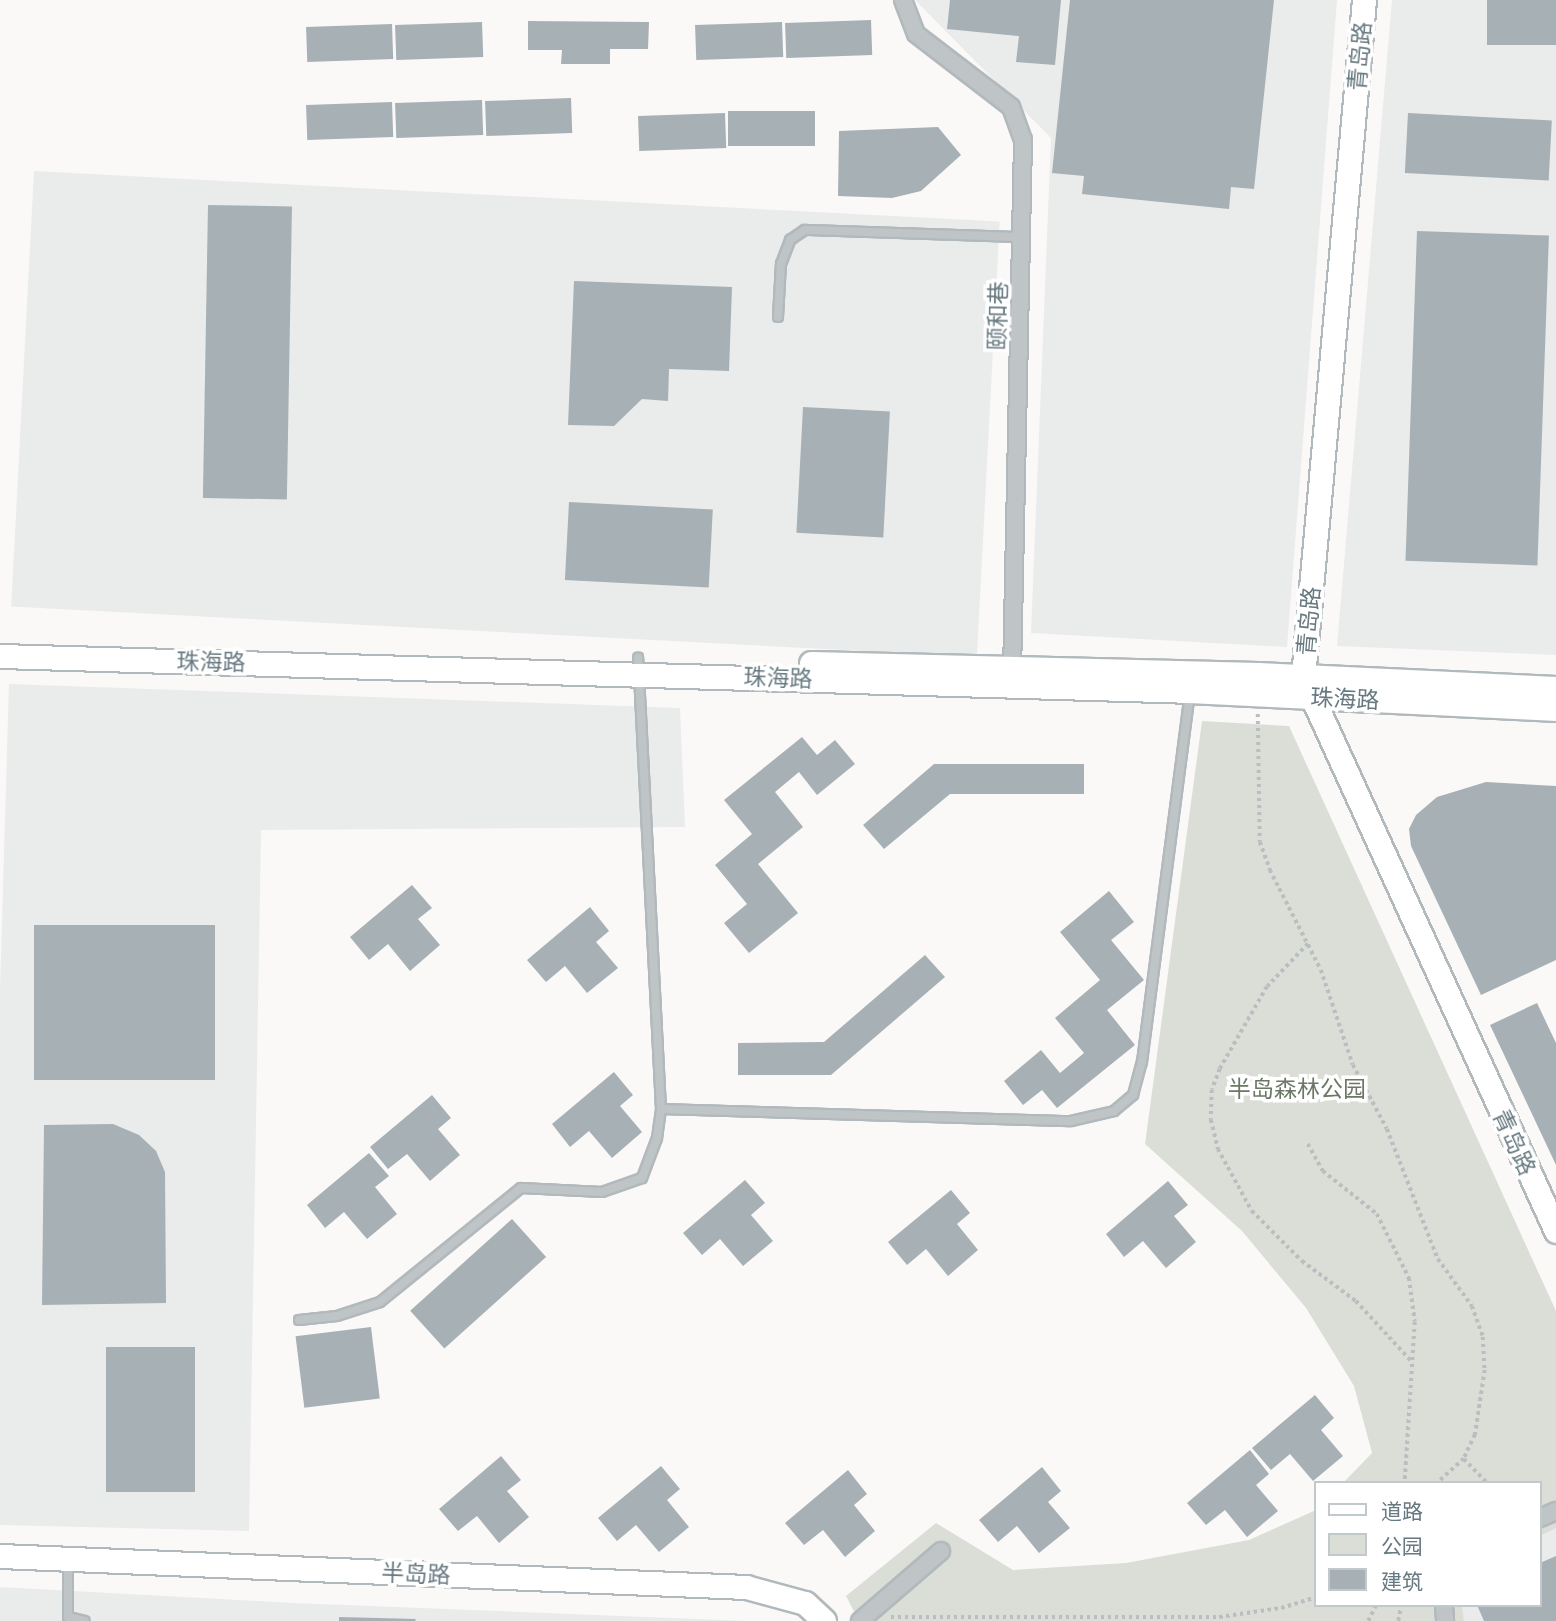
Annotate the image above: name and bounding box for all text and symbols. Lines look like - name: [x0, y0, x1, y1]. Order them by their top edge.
- street label: 青岛路: [1342, 20, 1376, 92]
- street label: 颐和巷: [983, 281, 1011, 351]
- street label: 青岛路: [1291, 585, 1325, 657]
- street label: 珠海路: [176, 647, 246, 675]
- street label: 珠海路: [743, 662, 813, 692]
- street label: 珠海路: [1310, 682, 1380, 714]
- park label: 半岛森林公园: [1228, 1074, 1366, 1102]
- street label: 青岛路: [1488, 1105, 1542, 1179]
- legend: [1314, 1481, 1542, 1607]
- text: 道路: [1381, 1498, 1423, 1523]
- text: 公园: [1381, 1533, 1423, 1558]
- street label: 半岛路: [381, 1558, 451, 1588]
- text: 建筑: [1381, 1568, 1423, 1593]

